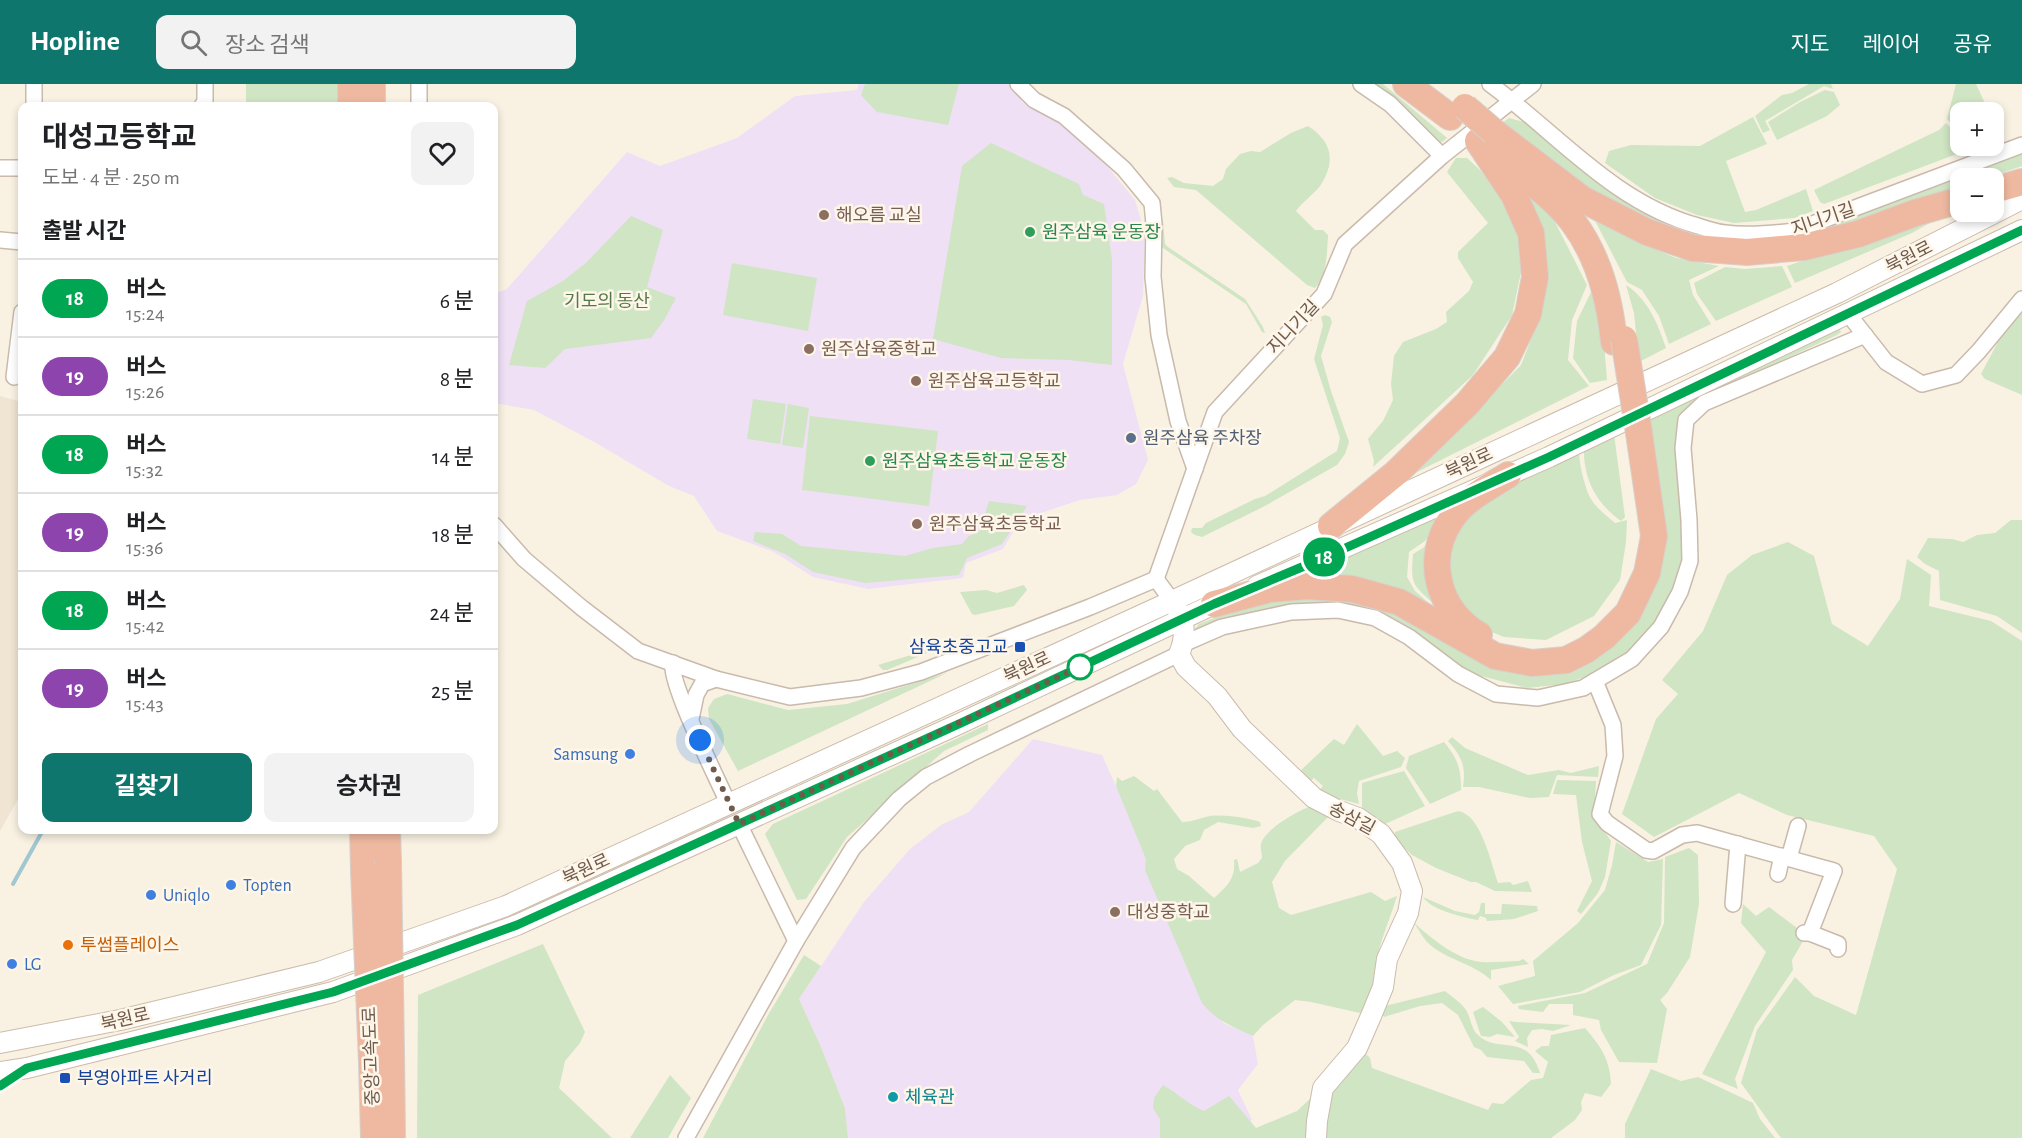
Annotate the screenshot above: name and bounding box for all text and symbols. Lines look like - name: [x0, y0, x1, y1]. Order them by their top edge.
- search box: [156, 15, 576, 69]
- icon: search: [177, 26, 210, 59]
- text: Hopline: [30, 28, 120, 56]
- text: 장소 검색: [225, 34, 310, 56]
- text: 지도: [1791, 34, 1829, 55]
- text: 레이어: [1862, 34, 1920, 55]
- text: 공유: [1953, 34, 1992, 55]
- map controls: [1950, 102, 2004, 222]
- button: +: [1950, 102, 2004, 156]
- button: heart: [411, 122, 474, 185]
- text: 대성고등학교: [42, 124, 197, 152]
- text: 도보 · 4 분 · 250 m: [42, 168, 180, 188]
- button: −: [1950, 168, 2004, 222]
- street label: 지니기길: [1788, 199, 1858, 239]
- place label: 해오름 교실: [836, 205, 922, 225]
- marker: 해오름 교실: [817, 208, 831, 222]
- text: 출발 시간: [42, 220, 126, 242]
- place label: 원주삼육 운동장: [1042, 222, 1161, 242]
- marker: 원주삼육 운동장: [1023, 225, 1037, 239]
- street label: 북원로: [1883, 238, 1936, 277]
- text: 버스: [126, 278, 166, 300]
- text: 18: [66, 288, 84, 309]
- text: 6 분: [440, 290, 474, 312]
- park label: 기도의 동산: [564, 291, 650, 311]
- street label: 지니기길: [1263, 296, 1323, 358]
- text: 15:24: [126, 304, 165, 324]
- place label: 원주삼육중학교: [821, 339, 937, 359]
- marker: 원주삼육중학교: [802, 342, 816, 356]
- text: 버스: [126, 356, 166, 378]
- text: 19: [66, 366, 84, 387]
- text: 8 분: [440, 368, 474, 390]
- place label: 원주삼육고등학교: [928, 371, 1060, 391]
- marker: 원주삼육고등학교: [909, 374, 923, 388]
- text: 15:26: [126, 382, 164, 402]
- place label: 원주삼육 주차장: [1143, 428, 1262, 448]
- marker: 원주삼육 주차장: [1124, 431, 1138, 445]
- text: 버스: [126, 434, 166, 456]
- text: 18: [66, 444, 84, 465]
- street label: 북원로: [1443, 444, 1496, 483]
- text: 14 분: [432, 446, 474, 468]
- place label: 원주삼육초등학교 운동장: [882, 451, 1067, 471]
- marker: 원주삼육초등학교 운동장: [863, 454, 877, 468]
- text: 15:32: [126, 460, 163, 480]
- text: 버스: [126, 512, 166, 534]
- place label: 원주삼육초등학교: [929, 514, 1061, 534]
- marker: 원주삼육초등학교: [910, 517, 924, 531]
- text: 19: [66, 522, 84, 543]
- text: 18 분: [432, 524, 474, 546]
- text: 15:36: [126, 538, 163, 558]
- line badge: 18: [1297, 538, 1351, 576]
- text: 18: [1315, 547, 1333, 568]
- text: 버스: [126, 590, 166, 612]
- text: 18: [66, 600, 84, 621]
- text: 24 분: [430, 602, 474, 624]
- text: 15:42: [126, 616, 165, 636]
- place label: 삼육초중고교: [909, 637, 1008, 657]
- marker: 삼육초중고교: [1013, 640, 1027, 654]
- street label: 북원로: [1001, 648, 1054, 687]
- unlabelled marker: [1067, 654, 1093, 680]
- text: 버스: [126, 668, 166, 690]
- text: 19: [66, 678, 84, 699]
- text: 25 분: [431, 680, 474, 702]
- text: 15:43: [126, 694, 164, 714]
- your location: [685, 725, 715, 755]
- place label: Samsung: [554, 746, 618, 764]
- marker: Samsung: [623, 747, 637, 761]
- button: 길찾기: [42, 753, 252, 822]
- button: 승차권: [264, 753, 474, 822]
- street label: 송삼길: [1325, 798, 1379, 838]
- street label: 북원로: [560, 850, 613, 889]
- place label: Topten: [243, 877, 292, 895]
- marker: Topten: [224, 878, 238, 892]
- place label: Uniqlo: [163, 887, 210, 905]
- marker: Uniqlo: [144, 888, 158, 902]
- place label: 대성중학교: [1127, 903, 1210, 922]
- marker: 대성중학교: [1108, 905, 1122, 919]
- place label: 투썸플레이스: [80, 935, 179, 955]
- marker: 투썸플레이스: [61, 938, 75, 952]
- place label: LG: [24, 956, 42, 974]
- marker: LG: [5, 957, 19, 971]
- street label: 북원로: [99, 1005, 151, 1034]
- street label: 중앙고속도로: [359, 1006, 383, 1106]
- place label: 부영아파트 사거리: [77, 1068, 212, 1088]
- marker: 부영아파트 사거리: [58, 1071, 72, 1085]
- place label: 체육관: [905, 1087, 955, 1107]
- marker: 체육관: [886, 1090, 900, 1104]

